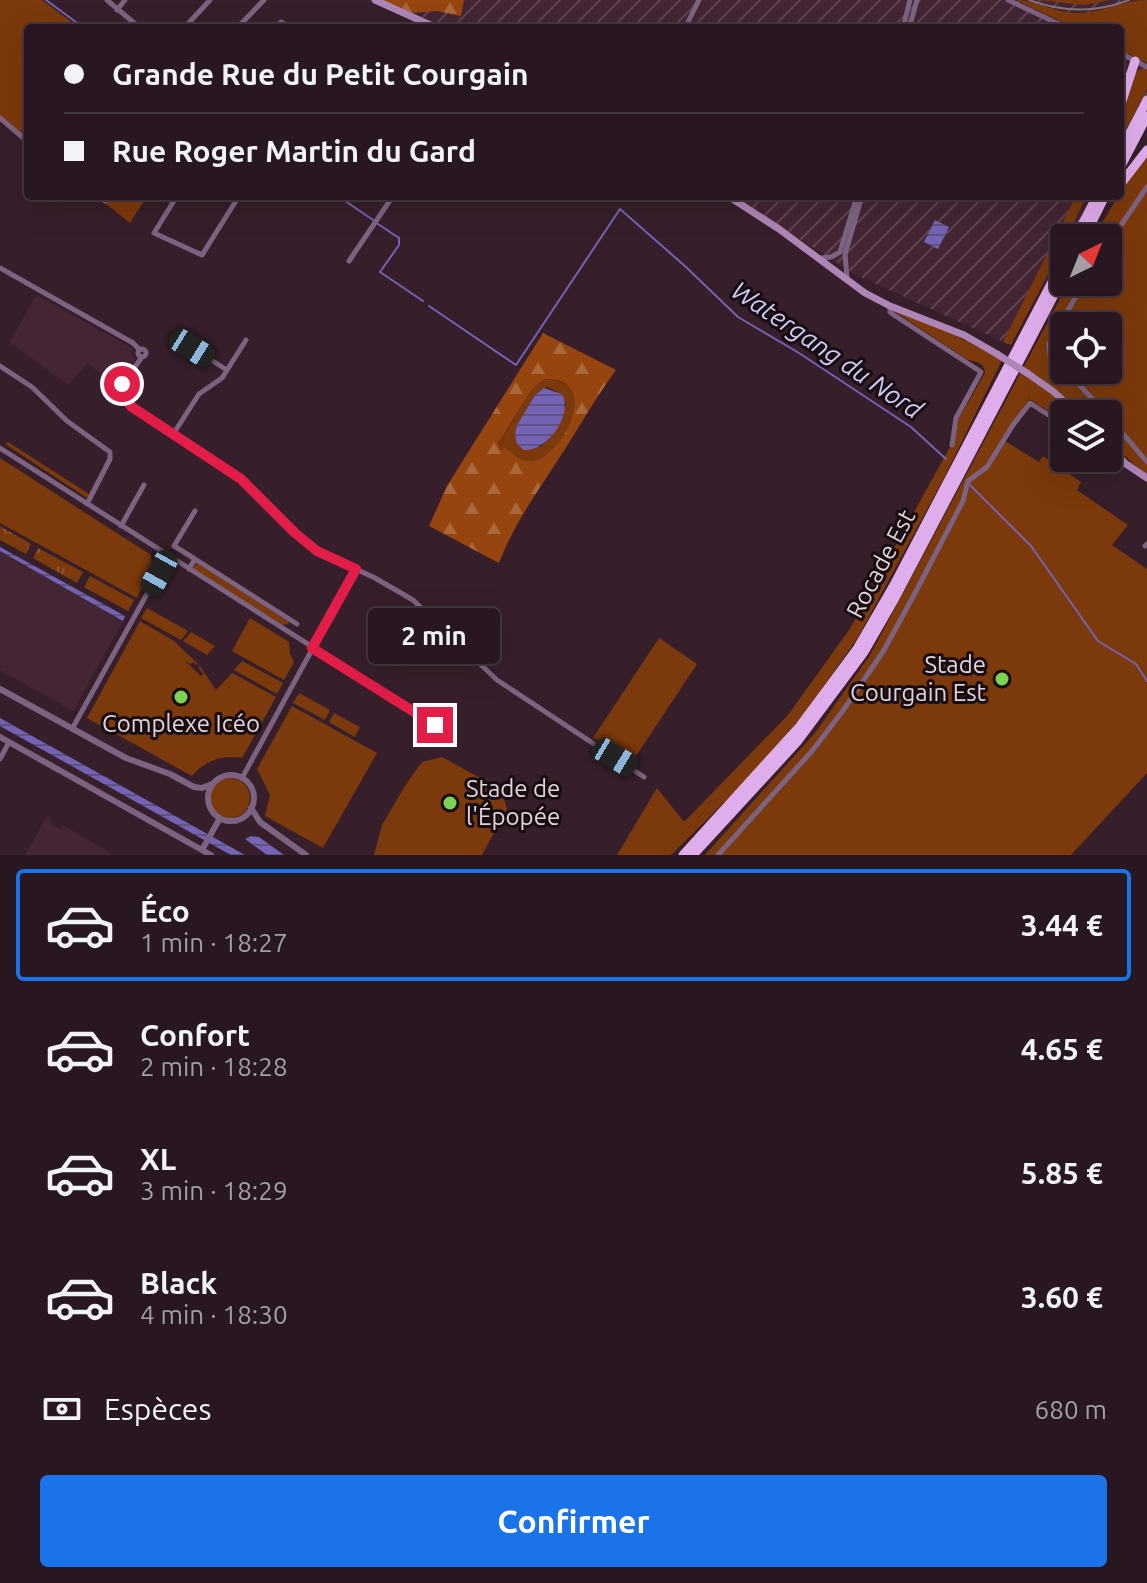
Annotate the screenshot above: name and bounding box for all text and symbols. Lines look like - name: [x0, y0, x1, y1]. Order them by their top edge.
- text: Grande Rue du Petit Courgain: [112, 57, 529, 91]
- text: Rue Roger Martin du Gard: [112, 134, 476, 168]
- north arrow: [1050, 224, 1122, 296]
- map controls: [1050, 224, 1122, 472]
- water label: Watergang du Nord: [727, 275, 929, 425]
- button: locate: [1050, 312, 1122, 384]
- car: [165, 325, 219, 371]
- route start: [104, 366, 140, 402]
- button: layers: [1050, 400, 1122, 472]
- street label: Rocade Est: [841, 505, 921, 622]
- car: [137, 546, 181, 600]
- callout: 2 min: [369, 609, 501, 665]
- text: 2 min: [401, 621, 467, 650]
- place label: Stade Courgain Est: [850, 651, 987, 706]
- marker: Stade Courgain Est: [993, 670, 1011, 688]
- marker: Complexe Icéo: [172, 688, 190, 706]
- route end: [417, 707, 453, 743]
- place label: Complexe Icéo: [102, 710, 260, 737]
- car: [588, 734, 642, 780]
- place label: Stade de l'Épopée: [466, 775, 560, 830]
- marker: Stade de l'Épopée: [441, 794, 459, 812]
- icon: car: [44, 889, 116, 961]
- text: Éco: [140, 894, 190, 928]
- text: 3.44 €: [1021, 908, 1103, 942]
- text: 1 min · 18:27: [140, 928, 288, 957]
- icon: car: [44, 1013, 116, 1085]
- text: Confort: [140, 1018, 250, 1052]
- text: 4.65 €: [1021, 1032, 1103, 1066]
- text: 2 min · 18:28: [140, 1052, 288, 1081]
- icon: car: [44, 1137, 116, 1209]
- text: XL: [140, 1142, 176, 1176]
- text: 5.85 €: [1021, 1156, 1103, 1190]
- text: 3 min · 18:29: [140, 1176, 288, 1205]
- icon: car: [44, 1261, 116, 1333]
- text: Black: [140, 1266, 217, 1300]
- text: 3.60 €: [1021, 1280, 1103, 1314]
- text: 4 min · 18:30: [140, 1300, 288, 1329]
- icon: cash: [40, 1387, 84, 1431]
- text: Espèces: [104, 1392, 211, 1426]
- text: 680 m: [1035, 1395, 1107, 1424]
- button: Confirmer: [40, 1475, 1107, 1567]

